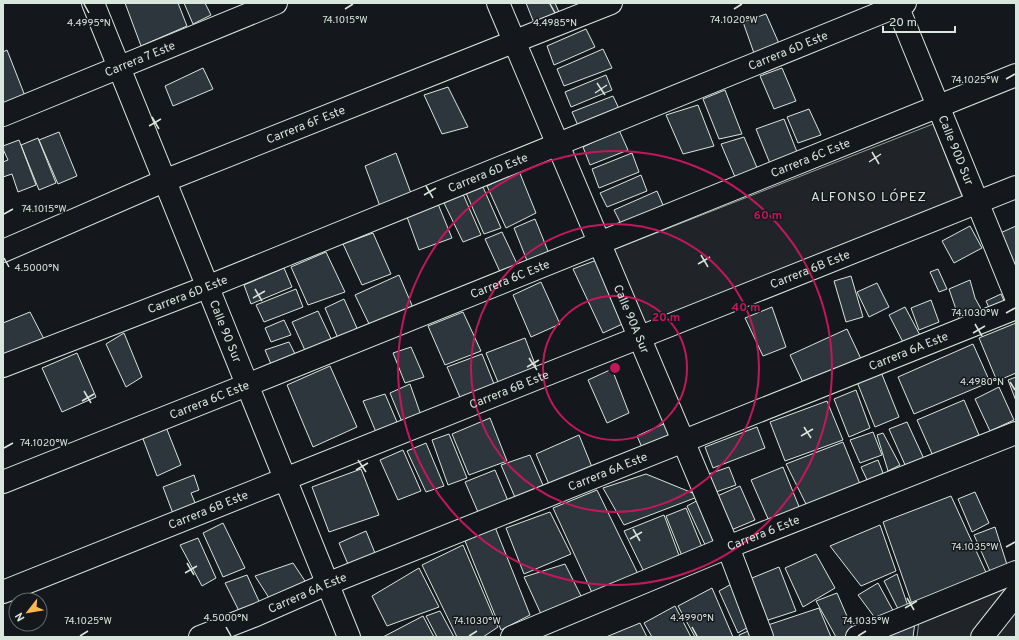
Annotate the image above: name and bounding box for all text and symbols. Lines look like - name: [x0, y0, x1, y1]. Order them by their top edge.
- scale bar: [883, 8, 955, 34]
- text: 74.1015°W: [322, 14, 368, 27]
- text: 74.1020°W: [710, 14, 758, 27]
- text: 20 m: [889, 15, 917, 31]
- text: 4.4995°N: [67, 17, 111, 30]
- text: 4.4985°N: [533, 17, 577, 30]
- street label: Carrera 6D Este: [746, 28, 831, 75]
- street label: Carrera 7 Este: [103, 38, 178, 81]
- text: 74.1025°W: [951, 74, 999, 87]
- street label: Carrera 6F Este: [264, 103, 348, 148]
- street label: Calle 90D Sur: [934, 113, 977, 188]
- street label: Carrera 6C Este: [769, 136, 853, 182]
- street label: Carrera 6D Este: [446, 150, 531, 197]
- district label: ALFONSO LÓPEZ: [811, 188, 927, 206]
- text: 74.1015°W: [21, 203, 67, 216]
- text: 60 m: [754, 208, 782, 224]
- street label: Carrera 6B Este: [768, 247, 853, 293]
- street label: Carrera 6C Este: [468, 257, 552, 303]
- text: 4.5000°N: [15, 262, 59, 275]
- street label: Carrera 6D Este: [146, 272, 231, 318]
- street label: Calle 90A Sur: [609, 282, 652, 357]
- street label: Calle 90 Sur: [205, 298, 245, 366]
- text: 40 m: [731, 300, 761, 316]
- text: 74.1030°W: [951, 307, 999, 320]
- text: 20 m: [652, 310, 680, 326]
- street label: Carrera 6A Este: [867, 329, 951, 375]
- centre of rings: [608, 361, 622, 375]
- street label: Carrera 6B Este: [467, 367, 552, 414]
- text: 4.4980°N: [960, 376, 1004, 389]
- street label: Carrera 6C Este: [167, 378, 252, 424]
- text: 74.1020°W: [20, 437, 68, 450]
- street label: Carrera 6A Este: [566, 449, 650, 496]
- street label: Carrera 6B Este: [166, 488, 251, 534]
- street label: Carrera 6 Este: [725, 512, 802, 556]
- text: 74.1035°W: [951, 541, 999, 554]
- street label: Carrera 6A Este: [266, 570, 349, 618]
- north arrow: [8, 592, 48, 632]
- text: N: [12, 610, 28, 624]
- text: 4.5000°N: [204, 612, 248, 625]
- text: 4.4990°N: [670, 612, 714, 625]
- text: 74.1025°W: [64, 615, 112, 628]
- text: 74.1030°W: [453, 615, 501, 628]
- text: 74.1035°W: [842, 615, 890, 628]

